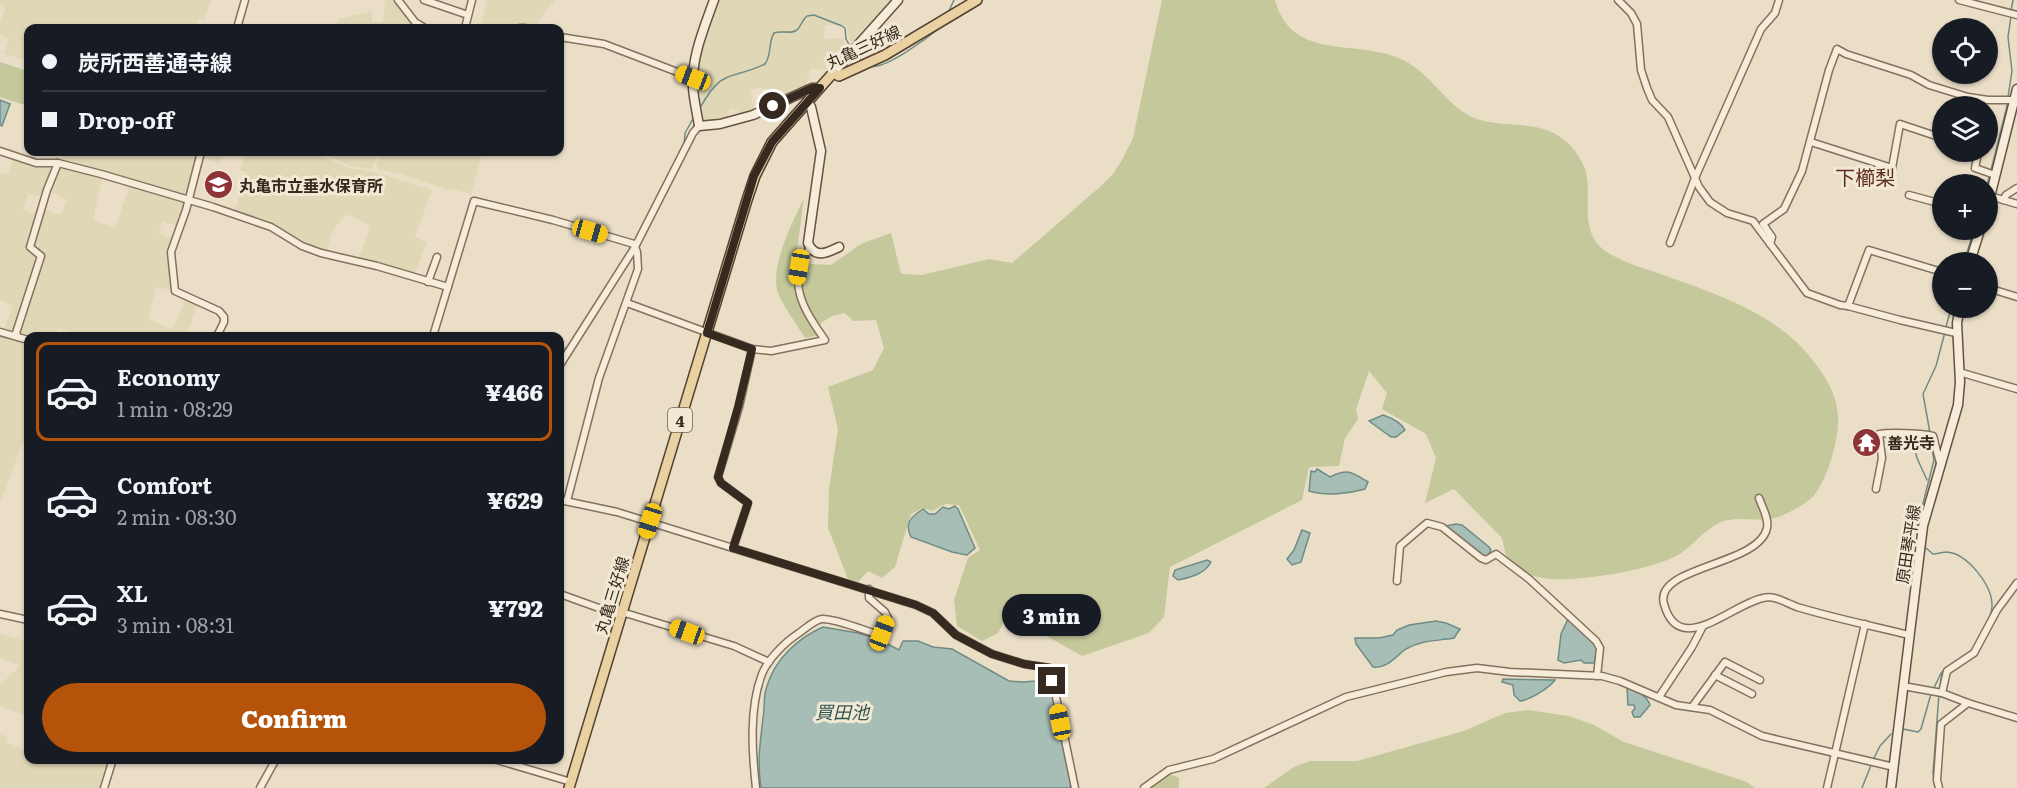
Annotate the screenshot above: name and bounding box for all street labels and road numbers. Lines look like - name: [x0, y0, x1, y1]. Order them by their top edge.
- street label: 丸亀三好線: [822, 18, 904, 74]
- road number: 4: [668, 408, 692, 432]
- street label: 原田琴平線: [1889, 503, 1925, 585]
- street label: 丸亀三好線: [588, 553, 634, 637]

